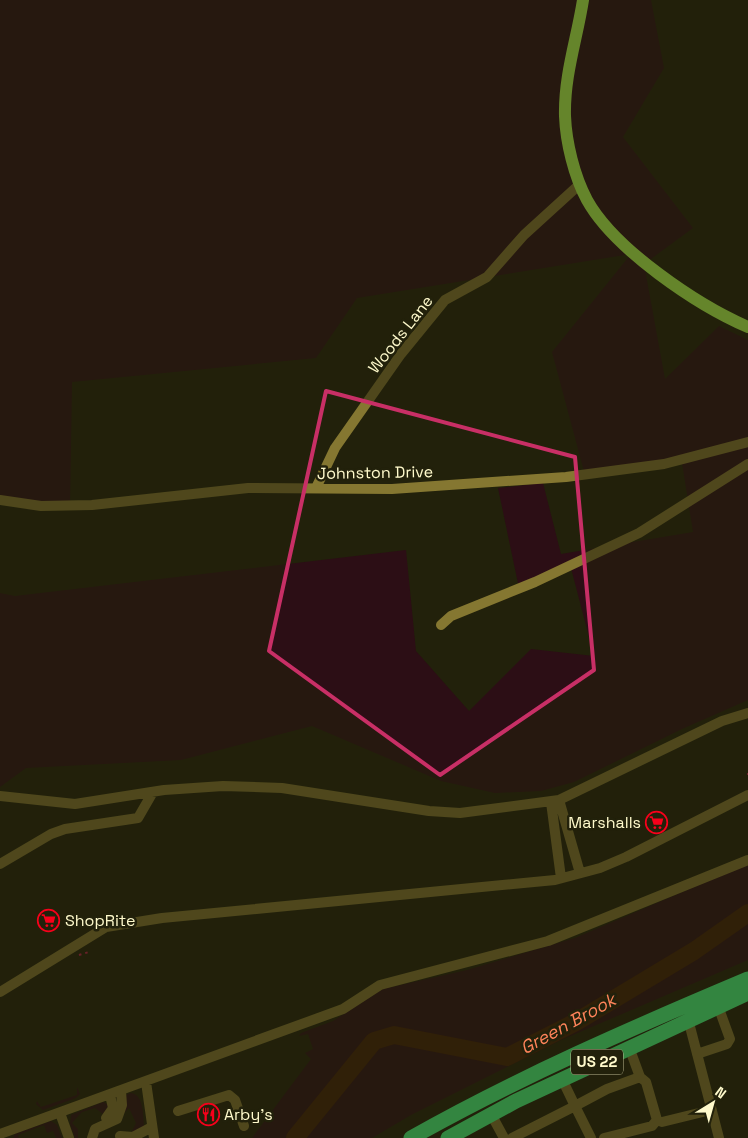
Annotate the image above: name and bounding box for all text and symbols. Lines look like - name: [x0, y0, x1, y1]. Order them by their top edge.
- street label: Woods Lane: [363, 291, 437, 378]
- street label: Johnston Drive: [317, 461, 433, 484]
- supermarket icon: Marshalls: [645, 810, 669, 834]
- place label: Marshalls: [568, 812, 641, 833]
- supermarket icon: ShopRite: [37, 908, 61, 932]
- place label: ShopRite: [65, 910, 135, 931]
- water label: Green Brook: [516, 987, 622, 1059]
- road number: US 22: [571, 1050, 623, 1074]
- north arrow: [688, 1078, 738, 1128]
- text: N: [712, 1083, 730, 1103]
- restaurant icon: Arby's: [196, 1102, 220, 1126]
- place label: Arby's: [224, 1104, 273, 1125]

